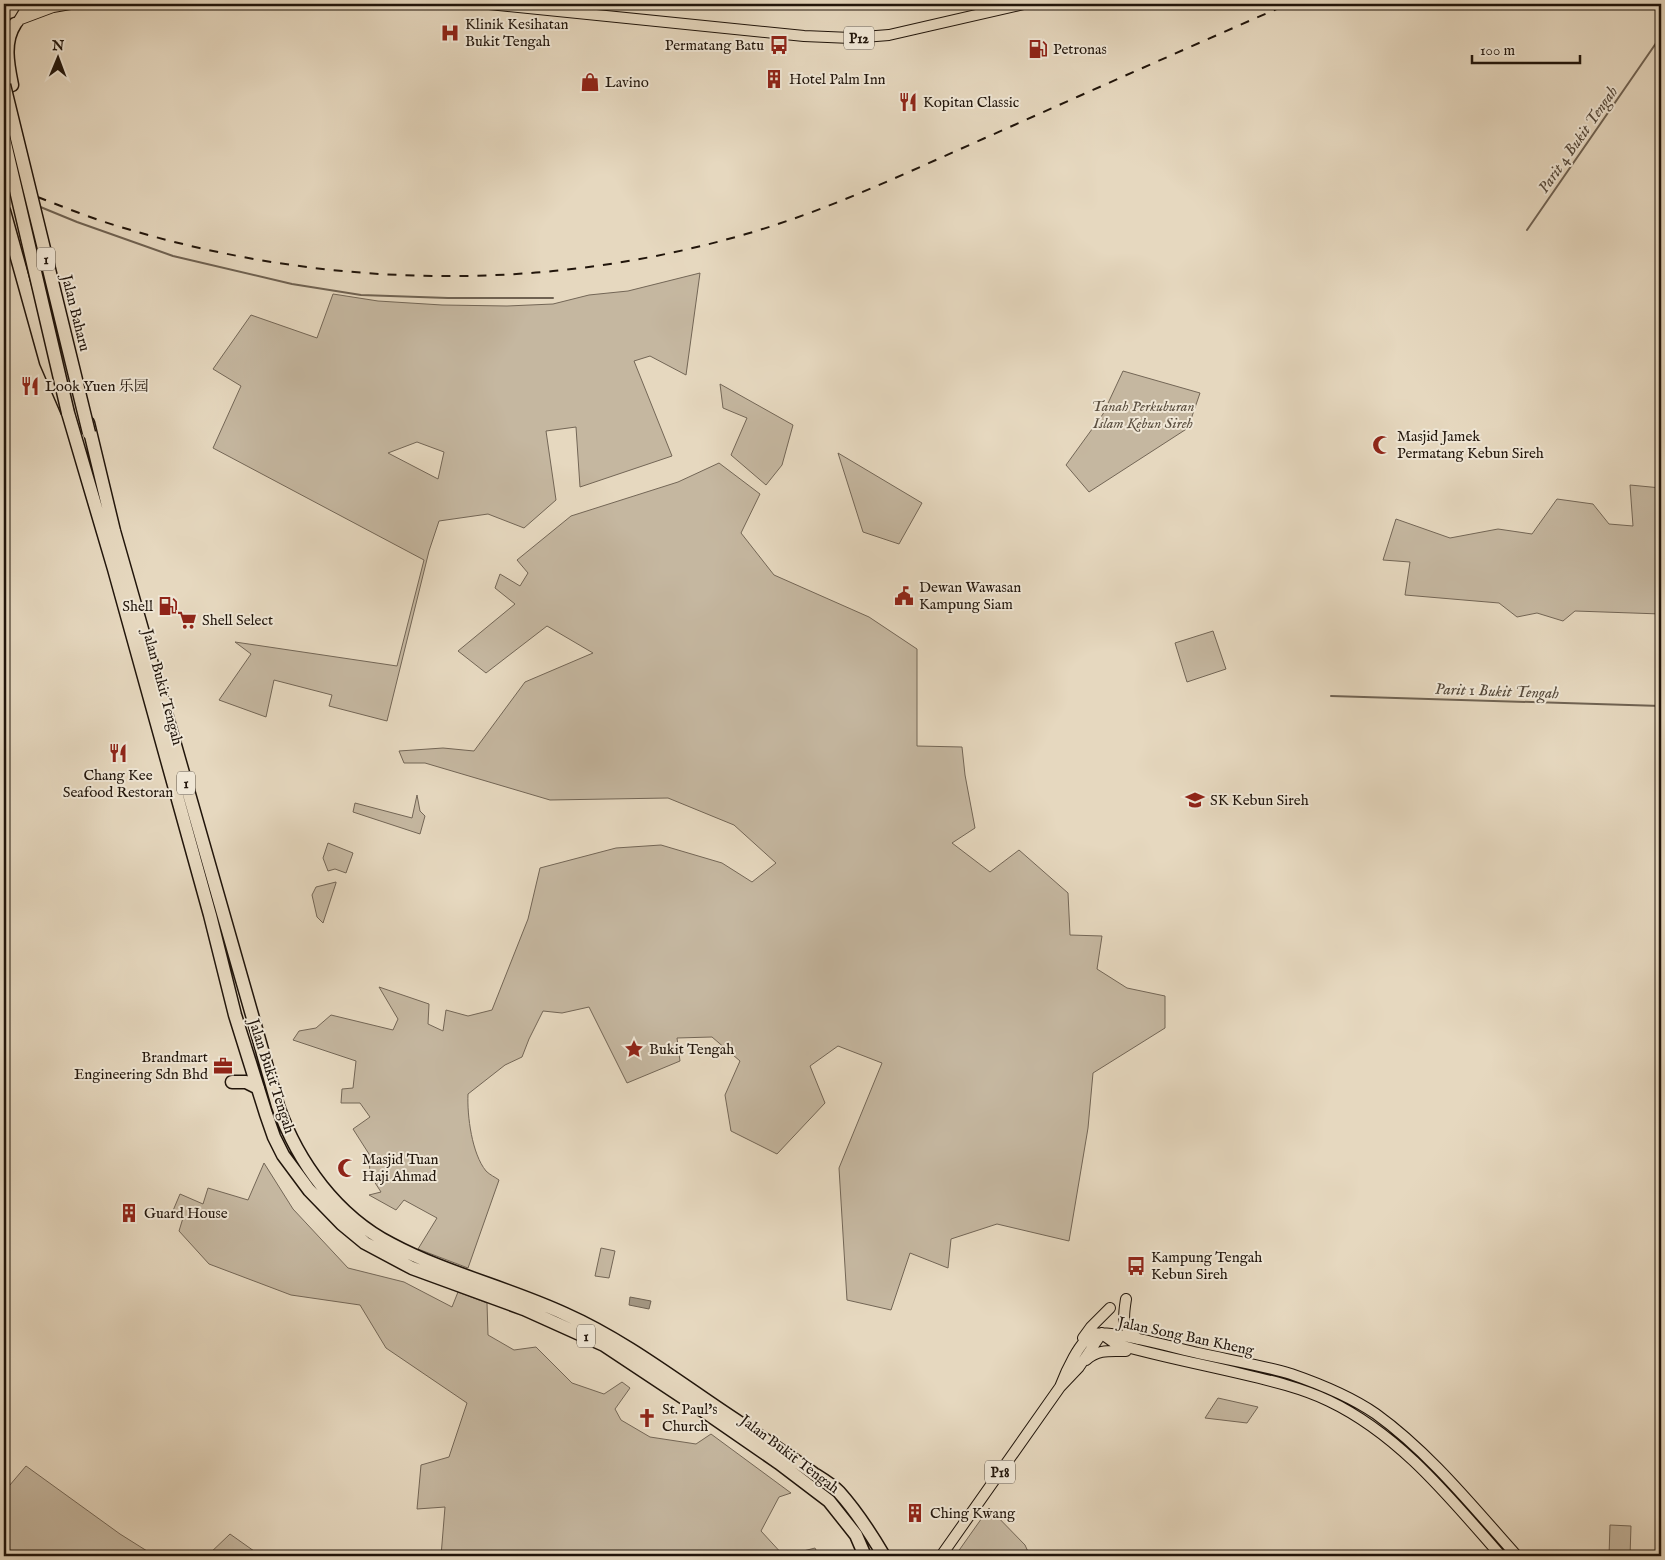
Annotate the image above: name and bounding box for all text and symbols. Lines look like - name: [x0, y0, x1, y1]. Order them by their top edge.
- place label: Klinik Kesihatan Bukit Tengah: [465, 15, 568, 51]
- hospital icon: Klinik Kesihatan Bukit Tengah: [439, 22, 461, 44]
- road number: P12: [844, 26, 874, 49]
- north arrow: [32, 32, 82, 82]
- scale bar: [1472, 32, 1580, 64]
- bus stop icon: Permatang Batu: [768, 34, 790, 56]
- place label: Permatang Batu: [665, 36, 764, 55]
- text: N: [51, 37, 64, 55]
- fuel station icon: Petronas: [1027, 38, 1049, 60]
- place label: Petronas: [1053, 40, 1107, 59]
- text: 100 m: [1480, 41, 1516, 60]
- building icon: Hotel Palm Inn: [763, 68, 785, 90]
- place label: Hotel Palm Inn: [789, 70, 886, 89]
- shop icon: Lavino: [579, 71, 601, 93]
- place label: Lavino: [605, 73, 649, 92]
- water label: Parit 4 Bukit Tengah: [1534, 83, 1623, 197]
- restaurant icon: Kopitan Classic: [897, 91, 919, 113]
- place label: Kopitan Classic: [923, 93, 1019, 112]
- road number: 1: [37, 248, 55, 270]
- street label: Jalan Baharu: [56, 271, 94, 354]
- restaurant icon: Look Yuen 乐园: [19, 375, 41, 397]
- place label: Look Yuen 乐园: [45, 377, 149, 396]
- park label: Tanah Perkuburan Islam Kebun Sireh: [1092, 397, 1194, 433]
- place label: Masjid Jamek Permatang Kebun Sireh: [1397, 427, 1544, 463]
- mosque icon: Masjid Jamek Permatang Kebun Sireh: [1371, 434, 1393, 456]
- place label: Dewan Wawasan Kampung Siam: [919, 578, 1021, 614]
- public building icon: Dewan Wawasan Kampung Siam: [893, 585, 915, 607]
- fuel station icon: Shell: [157, 595, 179, 617]
- place label: Shell: [122, 597, 154, 616]
- supermarket icon: Shell Select: [176, 609, 198, 631]
- place label: Shell Select: [202, 611, 273, 630]
- street label: Jalan Bukit Tengah: [137, 625, 187, 747]
- water label: Parit 1 Bukit Tengah: [1435, 680, 1559, 704]
- restaurant icon: Chang Kee Seafood Restoran: [107, 742, 129, 764]
- place label: Chang Kee Seafood Restoran: [63, 766, 173, 802]
- road number: 1: [177, 771, 195, 794]
- school or university icon: SK Kebun Sireh: [1184, 789, 1206, 811]
- place label: SK Kebun Sireh: [1210, 791, 1309, 810]
- street label: Jalan Bukit Tengah: [243, 1015, 299, 1136]
- place icon: Bukit Tengah: [623, 1038, 645, 1060]
- place label: Bukit Tengah: [649, 1040, 734, 1059]
- place label: Brandmart Engineering Sdn Bhd: [74, 1048, 209, 1084]
- office icon: Brandmart Engineering Sdn Bhd: [212, 1055, 234, 1077]
- place label: Masjid Tuan Haji Ahmad: [362, 1150, 439, 1186]
- mosque icon: Masjid Tuan Haji Ahmad: [336, 1157, 358, 1179]
- building icon: Guard House: [118, 1202, 140, 1224]
- place label: Guard House: [144, 1204, 228, 1223]
- place label: Kampung Tengah Kebun Sireh: [1151, 1248, 1262, 1284]
- bus stop icon: Kampung Tengah Kebun Sireh: [1125, 1255, 1147, 1277]
- street label: Jalan Song Ban Kheng: [1114, 1312, 1257, 1360]
- road number: 1: [577, 1324, 595, 1348]
- place label: St. Paul's Church: [662, 1400, 718, 1436]
- church icon: St. Paul's Church: [636, 1407, 658, 1429]
- street label: Jalan Bukit Tengah: [735, 1410, 843, 1498]
- road number: P18: [985, 1460, 1015, 1484]
- building icon: Ching Kwang: [904, 1502, 926, 1524]
- place label: Ching Kwang: [930, 1504, 1016, 1523]

